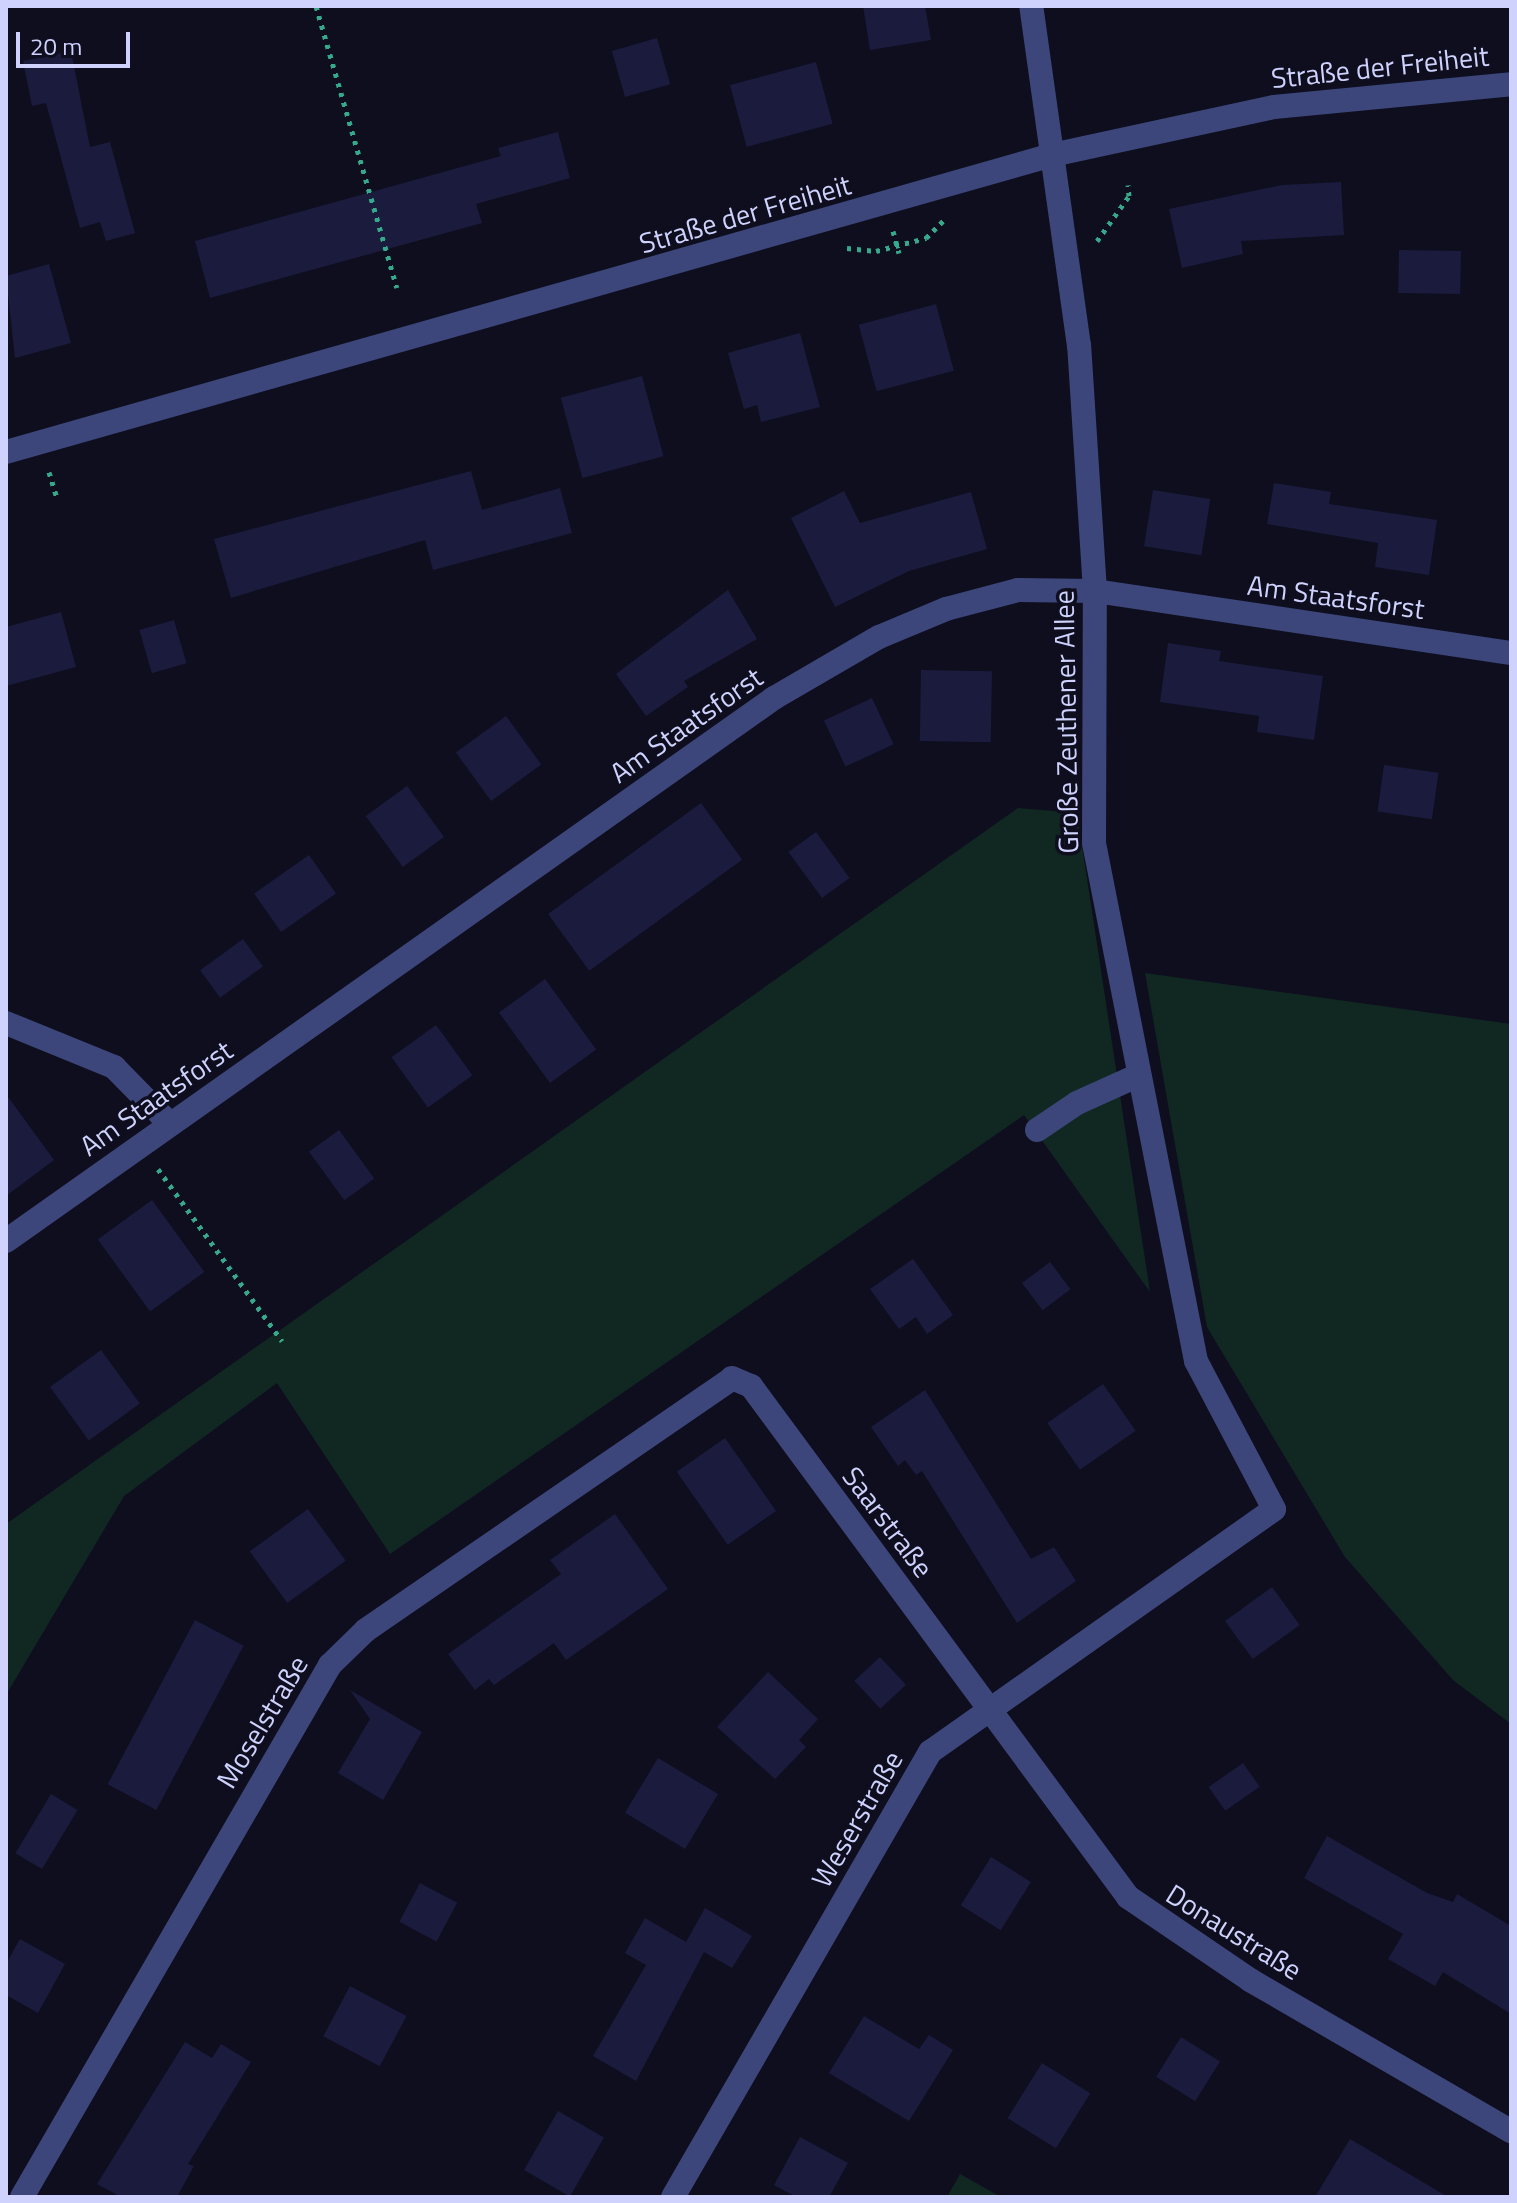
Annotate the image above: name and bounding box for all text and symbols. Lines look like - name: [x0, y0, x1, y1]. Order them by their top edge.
- scale bar: [20, 16, 134, 66]
- text: 20 m: [30, 28, 82, 64]
- street label: Straße der Freiheit: [1270, 39, 1490, 95]
- street label: Straße der Freiheit: [635, 168, 855, 260]
- street label: Am Staatsforst: [1245, 568, 1427, 626]
- street label: Große Zeuthener Allee: [1047, 590, 1085, 854]
- street label: Am Staatsforst: [603, 660, 769, 790]
- street label: Am Staatsforst: [73, 1033, 239, 1163]
- street label: Saarstraße: [836, 1460, 940, 1584]
- street label: Moselstraße: [209, 1650, 315, 1794]
- street label: Weserstraße: [804, 1745, 910, 1893]
- street label: Donaustraße: [1160, 1877, 1308, 1987]

